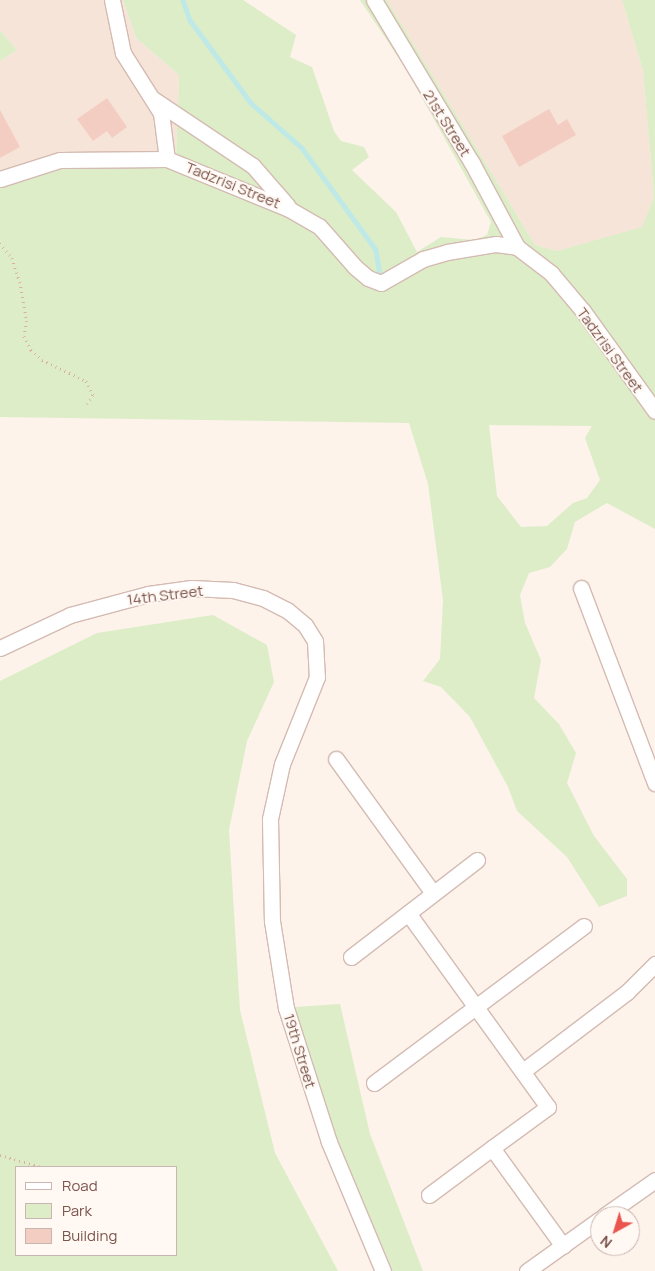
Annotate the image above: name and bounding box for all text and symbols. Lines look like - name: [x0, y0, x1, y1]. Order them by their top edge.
- street label: 21st Street: [419, 86, 475, 160]
- street label: Tadzrisi Street: [183, 158, 283, 212]
- street label: Tadzrisi Street: [573, 304, 647, 396]
- street label: 14th Street: [126, 581, 204, 609]
- street label: 19th Street: [280, 1011, 320, 1091]
- legend: [15, 1166, 178, 1256]
- text: Road: [62, 1175, 98, 1196]
- text: Park: [62, 1200, 92, 1221]
- north arrow: [590, 1206, 640, 1256]
- text: Building: [62, 1225, 117, 1246]
- text: N: [596, 1232, 616, 1253]

